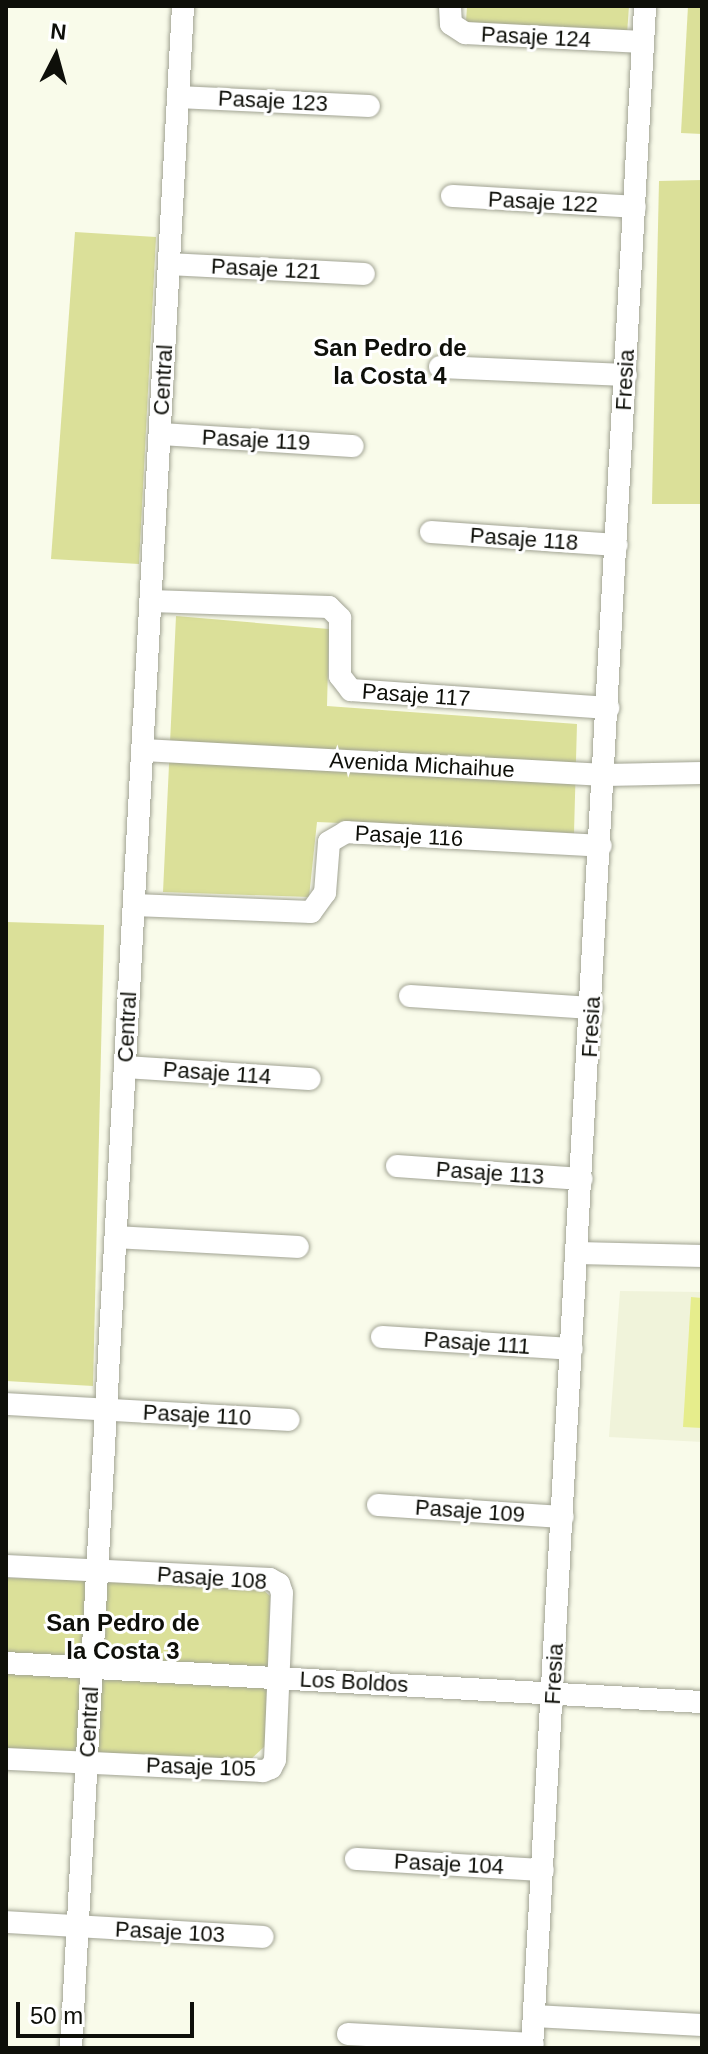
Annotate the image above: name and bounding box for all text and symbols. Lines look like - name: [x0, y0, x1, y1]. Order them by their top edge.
- north arrow: [16, 16, 96, 96]
- text: N: [49, 18, 68, 45]
- street label: Pasaje 124: [480, 21, 592, 53]
- street label: Pasaje 123: [217, 85, 329, 117]
- street label: Pasaje 122: [487, 186, 599, 218]
- street label: Pasaje 121: [210, 253, 322, 285]
- district label: San Pedro de la Costa 4: [313, 334, 467, 390]
- street label: Central: [148, 344, 178, 416]
- street label: Fresia: [610, 349, 640, 411]
- street label: Pasaje 119: [201, 424, 311, 456]
- street label: Pasaje 118: [469, 522, 579, 556]
- street label: Pasaje 117: [361, 678, 471, 712]
- street label: Avenida Michaihue: [329, 747, 515, 783]
- street label: Pasaje 116: [354, 820, 464, 852]
- street label: Central: [112, 991, 142, 1063]
- street label: Fresia: [576, 996, 606, 1058]
- street label: Pasaje 114: [162, 1056, 272, 1090]
- street label: Pasaje 113: [435, 1156, 545, 1190]
- street label: Pasaje 111: [423, 1326, 531, 1360]
- street label: Pasaje 110: [142, 1399, 252, 1431]
- street label: Pasaje 109: [414, 1494, 526, 1528]
- street label: Pasaje 108: [156, 1561, 268, 1595]
- district label: San Pedro de la Costa 3: [46, 1609, 200, 1665]
- street label: Fresia: [539, 1643, 569, 1705]
- street label: Los Boldos: [299, 1666, 409, 1698]
- street label: Central: [74, 1686, 104, 1758]
- street label: Pasaje 105: [146, 1752, 256, 1782]
- street label: Pasaje 104: [393, 1848, 505, 1880]
- street label: Pasaje 103: [114, 1916, 226, 1948]
- scale bar: [20, 1986, 198, 2036]
- text: 50 m: [30, 2002, 83, 2029]

